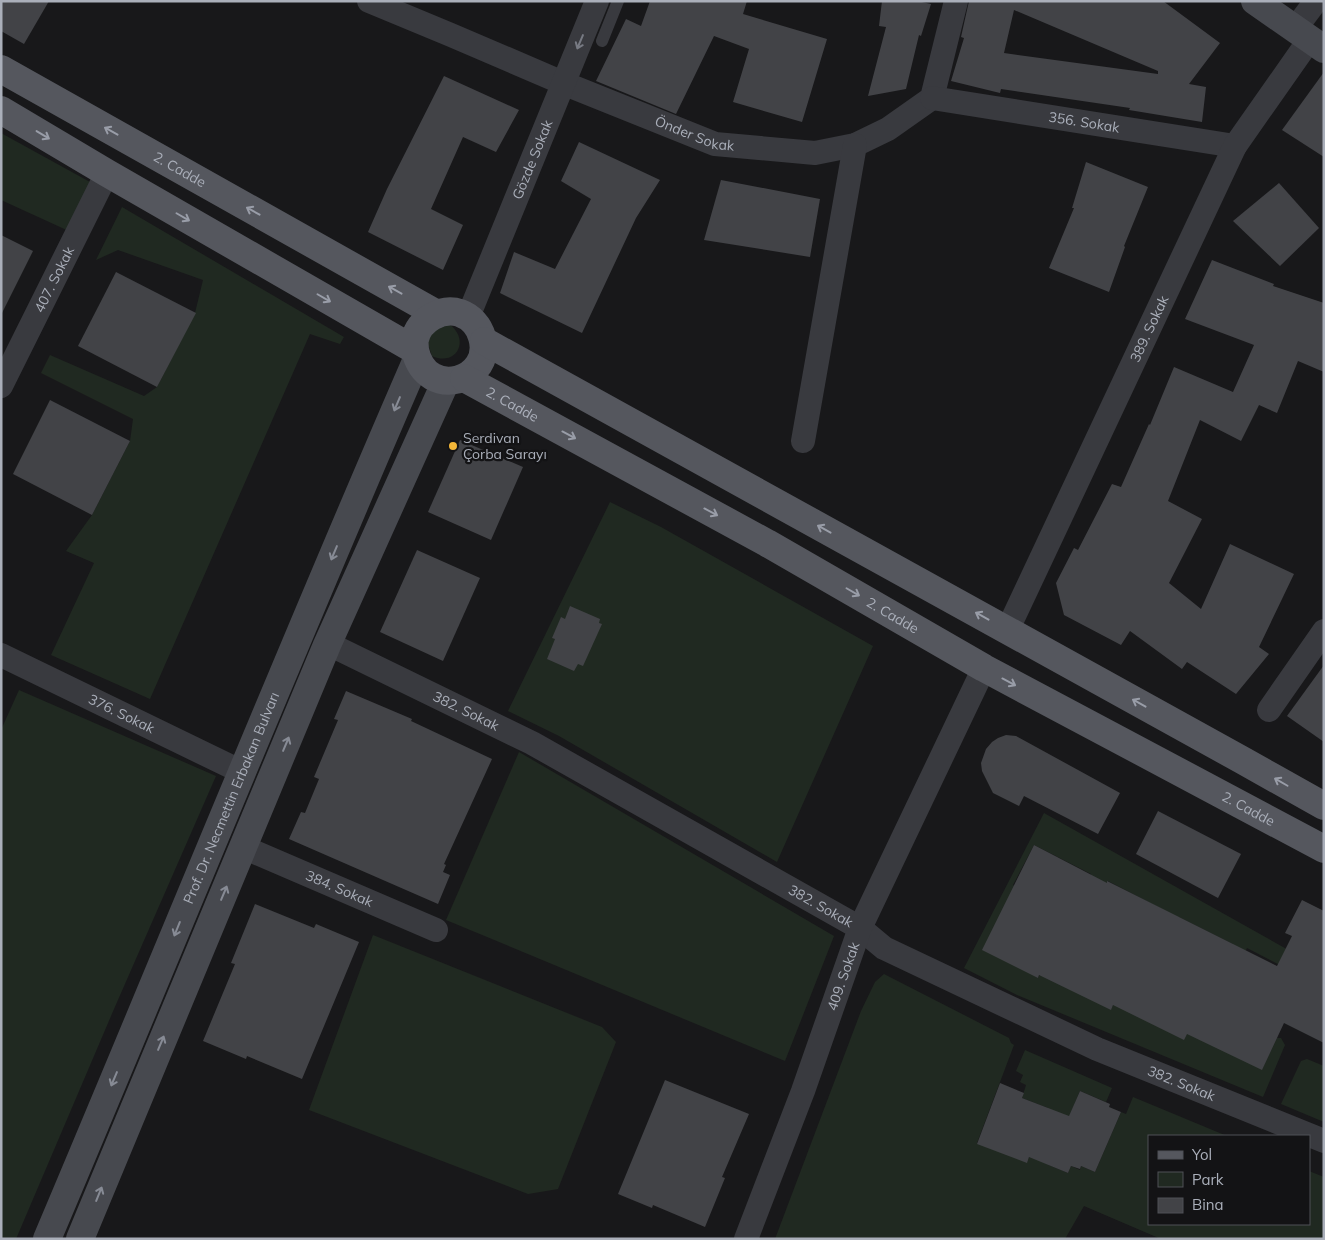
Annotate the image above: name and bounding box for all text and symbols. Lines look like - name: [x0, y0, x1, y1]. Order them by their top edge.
- one-way arrow: [575, 34, 585, 49]
- street label: 356. Sokak: [1047, 108, 1122, 137]
- street label: Önder Sokak: [652, 112, 736, 155]
- street label: Gözde Sokak: [508, 116, 557, 202]
- one-way arrow: [104, 126, 119, 136]
- one-way arrow: [36, 130, 50, 140]
- street label: 2. Cadde: [150, 148, 209, 191]
- one-way arrow: [246, 205, 261, 215]
- one-way arrow: [176, 212, 190, 222]
- street label: 407. Sokak: [30, 243, 78, 316]
- one-way arrow: [387, 285, 402, 295]
- street label: 389. Sokak: [1126, 292, 1173, 365]
- one-way arrow: [317, 293, 332, 303]
- street label: 2. Cadde: [483, 383, 542, 426]
- one-way arrow: [392, 396, 402, 411]
- place label: Serdivan Çorba Sarayı: [463, 429, 547, 463]
- one-way arrow: [561, 430, 576, 440]
- marker: Serdivan Çorba Sarayı: [447, 440, 459, 452]
- one-way arrow: [704, 507, 719, 517]
- one-way arrow: [817, 524, 832, 534]
- one-way arrow: [329, 546, 338, 561]
- one-way arrow: [845, 588, 859, 598]
- street label: 2. Cadde: [863, 593, 922, 638]
- one-way arrow: [975, 611, 989, 621]
- one-way arrow: [1001, 678, 1016, 687]
- street label: 382. Sokak: [430, 687, 503, 735]
- street label: Prof. Dr. Necmettin Erbakan Bulvarı: [179, 689, 283, 907]
- street label: 376. Sokak: [85, 690, 158, 738]
- one-way arrow: [1133, 698, 1147, 708]
- one-way arrow: [283, 736, 292, 751]
- one-way arrow: [1275, 777, 1289, 787]
- street label: 2. Cadde: [1219, 787, 1278, 830]
- street label: 384. Sokak: [303, 866, 377, 911]
- street label: 382. Sokak: [785, 881, 857, 932]
- one-way arrow: [220, 886, 229, 901]
- one-way arrow: [172, 922, 181, 937]
- street label: 409. Sokak: [823, 939, 864, 1013]
- one-way arrow: [156, 1036, 166, 1051]
- street label: 382. Sokak: [1145, 1061, 1219, 1105]
- one-way arrow: [109, 1071, 119, 1086]
- legend: [1148, 1135, 1310, 1225]
- text: Yol: [1191, 1145, 1212, 1164]
- text: Park: [1192, 1170, 1224, 1189]
- one-way arrow: [95, 1187, 104, 1202]
- text: Bina: [1192, 1195, 1224, 1214]

